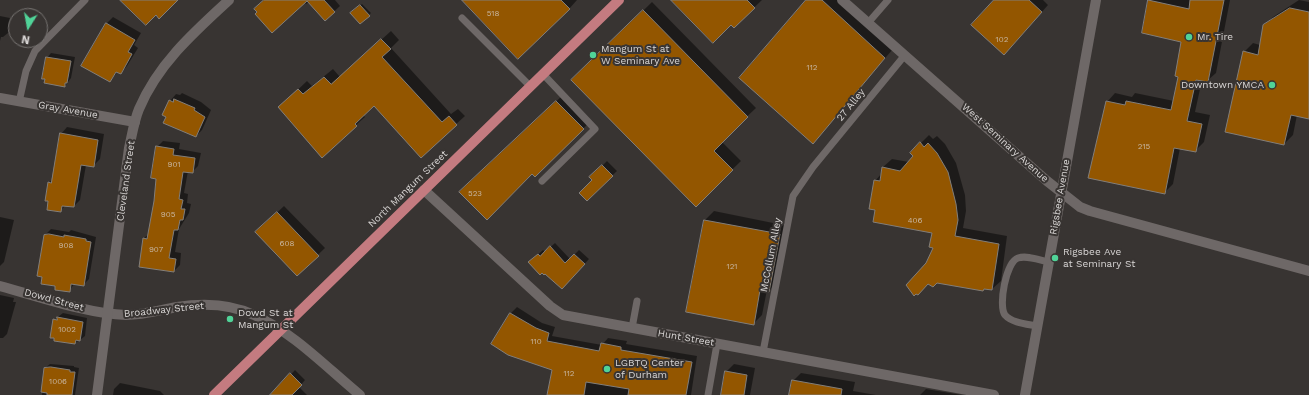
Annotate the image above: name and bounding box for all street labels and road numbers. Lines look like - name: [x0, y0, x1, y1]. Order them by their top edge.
- street label: 27 Alley: [834, 86, 868, 124]
- street label: Gray Avenue: [37, 99, 99, 121]
- street label: West Seminary Avenue: [959, 101, 1051, 185]
- street label: Cleveland Street: [114, 140, 138, 222]
- street label: North Mangum Street: [366, 148, 450, 230]
- street label: Rigsbee Avenue: [1047, 158, 1073, 236]
- street label: McCollum Alley: [758, 217, 784, 293]
- street label: Dowd Street: [23, 286, 85, 314]
- street label: Broadway Street: [123, 300, 205, 320]
- street label: Hunt Street: [657, 327, 715, 349]

